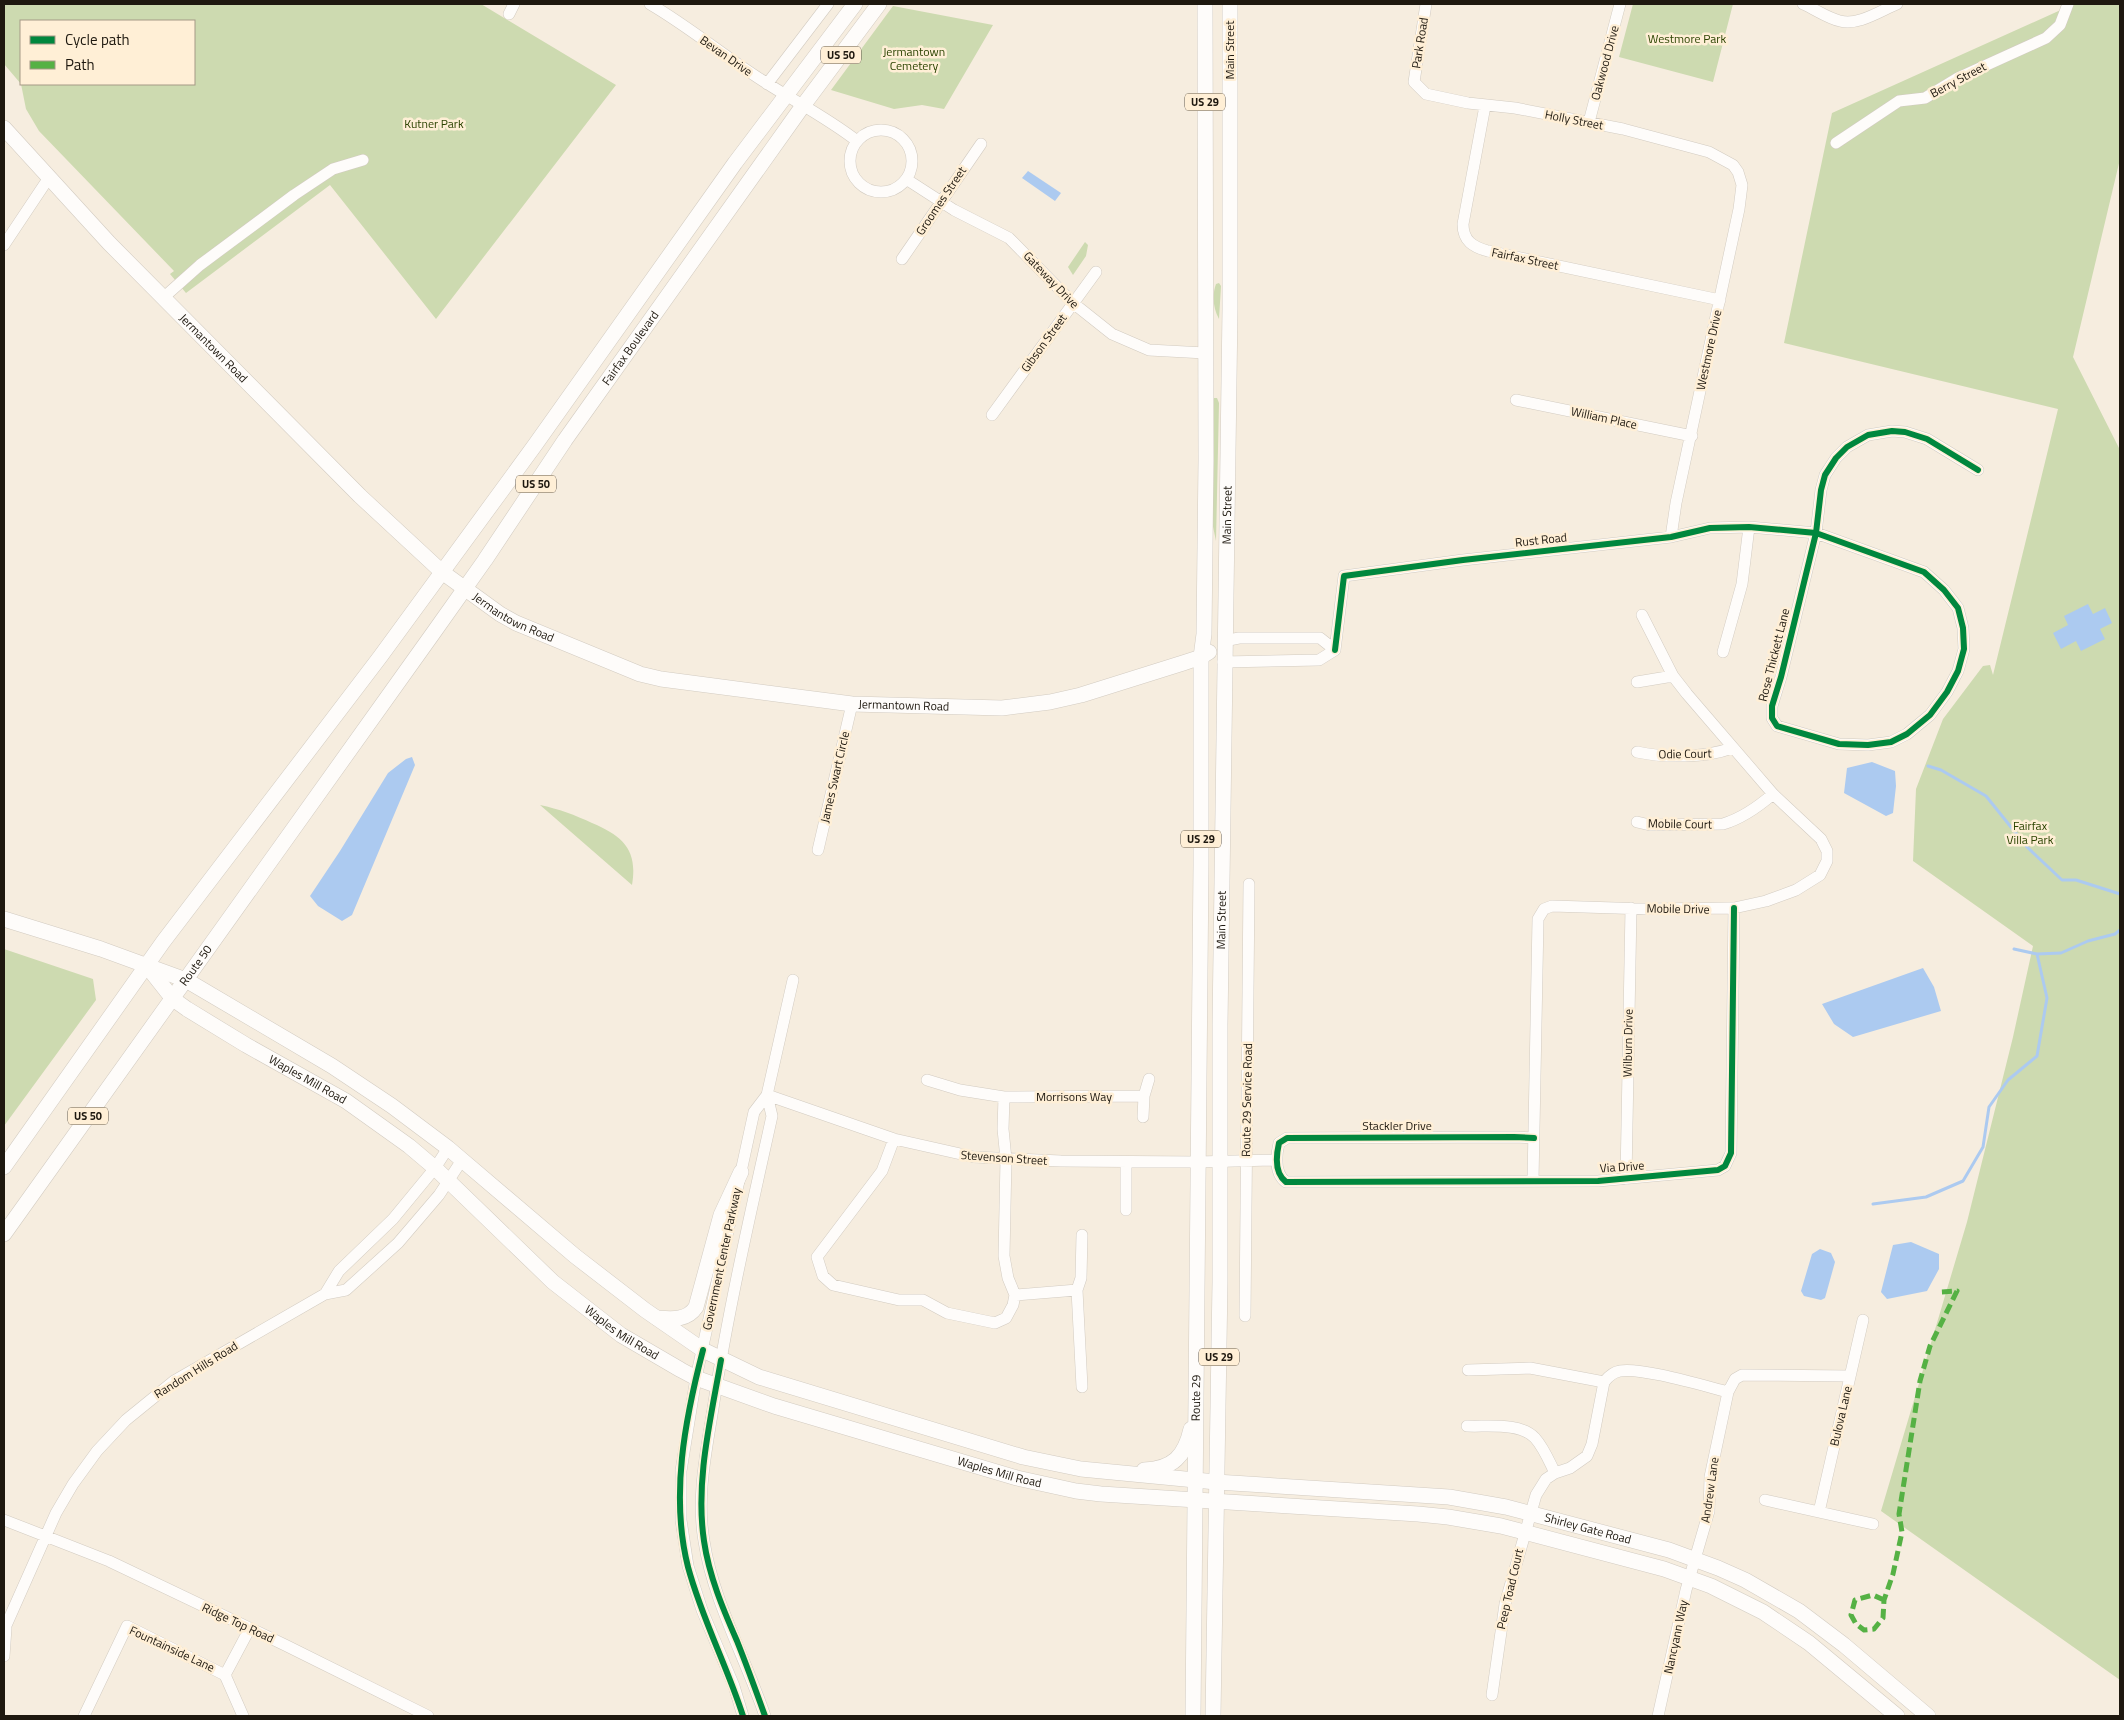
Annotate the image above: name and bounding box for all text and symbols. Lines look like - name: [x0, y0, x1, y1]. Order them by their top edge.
- street label: Park Road: [1406, 16, 1433, 70]
- legend: [20, 20, 195, 85]
- street label: Main Street: [1220, 20, 1239, 79]
- street label: Oakwood Drive: [1585, 23, 1624, 102]
- text: Cycle path: [65, 28, 130, 51]
- park label: Westmore Park: [1648, 29, 1726, 48]
- street label: Bevan Drive: [696, 30, 756, 81]
- park label: Jermantown Cemetery: [883, 42, 945, 75]
- road number: US 50: [821, 46, 861, 64]
- text: Path: [65, 53, 95, 76]
- street label: Berry Street: [1926, 56, 1990, 102]
- road number: US 29: [1185, 94, 1225, 110]
- street label: Holly Street: [1543, 105, 1606, 135]
- park label: Kutner Park: [404, 114, 464, 133]
- street label: Groomes Street: [911, 162, 971, 239]
- street label: Fairfax Street: [1490, 242, 1561, 275]
- street label: Gateway Drive: [1019, 247, 1084, 313]
- street label: Fairfax Boulevard: [597, 307, 663, 389]
- street label: Westmore Drive: [1691, 308, 1726, 392]
- street label: Jermantown Road: [175, 309, 253, 387]
- street label: Gibson Street: [1016, 309, 1072, 376]
- street label: William Place: [1569, 401, 1639, 434]
- road number: US 50: [516, 476, 556, 492]
- street label: Main Street: [1217, 485, 1237, 545]
- street label: Rust Road: [1514, 527, 1568, 552]
- street label: Jermantown Road: [469, 587, 557, 647]
- street label: Rose Thickett Lane: [1753, 606, 1794, 703]
- street label: Jermantown Road: [858, 694, 950, 716]
- street label: James Swart Circle: [815, 729, 854, 825]
- street label: Odie Court: [1658, 744, 1712, 763]
- street label: Mobile Court: [1648, 813, 1713, 834]
- park label: Fairfax Villa Park: [2007, 816, 2054, 849]
- road number: US 29: [1181, 831, 1221, 848]
- street label: Main Street: [1211, 890, 1231, 950]
- street label: Mobile Drive: [1646, 898, 1710, 919]
- street label: Route 50: [174, 941, 217, 990]
- street label: Wilburn Drive: [1617, 1009, 1638, 1077]
- street label: Route 29 Service Road: [1236, 1043, 1257, 1157]
- street label: Waples Mill Road: [265, 1050, 350, 1109]
- street label: Morrisons Way: [1036, 1087, 1112, 1106]
- road number: US 50: [68, 1108, 108, 1124]
- street label: Stackler Drive: [1362, 1116, 1432, 1135]
- street label: Stevenson Street: [960, 1145, 1049, 1170]
- street label: Via Drive: [1599, 1155, 1645, 1178]
- street label: Government Center Parkway: [697, 1186, 746, 1332]
- street label: Waples Mill Road: [581, 1300, 663, 1364]
- street label: Random Hills Road: [150, 1336, 241, 1403]
- road number: US 29: [1199, 1348, 1239, 1365]
- street label: Route 29: [1186, 1374, 1205, 1421]
- street label: Bulova Lane: [1824, 1384, 1857, 1448]
- street label: Waples Mill Road: [955, 1451, 1043, 1492]
- street label: Andrew Lane: [1696, 1456, 1724, 1524]
- street label: Shirley Gate Road: [1542, 1508, 1634, 1549]
- street label: Peep Toad Court: [1491, 1546, 1528, 1631]
- street label: Ridge Top Road: [199, 1598, 277, 1648]
- street label: Nancyann Way: [1658, 1598, 1693, 1676]
- street label: Fountainside Lane: [126, 1620, 218, 1677]

